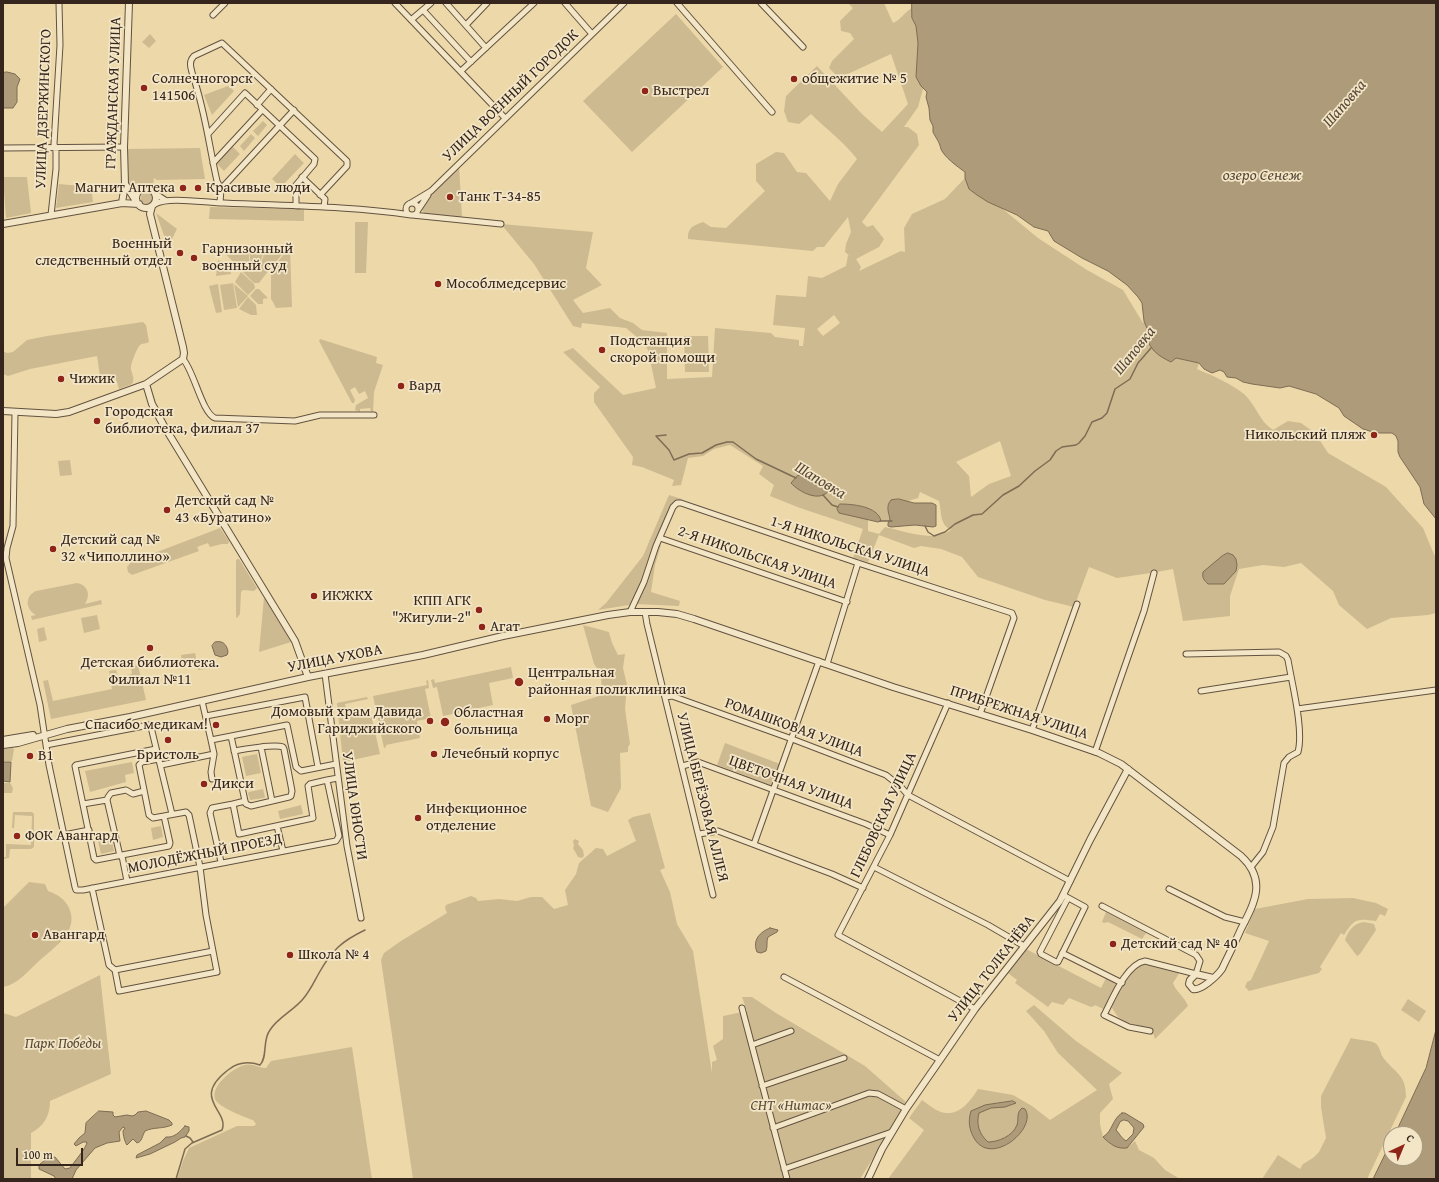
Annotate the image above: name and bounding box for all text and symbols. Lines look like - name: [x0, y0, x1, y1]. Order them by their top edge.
- street label: ГРАЖДАНСКАЯ УЛИЦА: [102, 16, 126, 170]
- street label: УЛИЦА ВОЕННЫЙ ГОРОДОК: [439, 26, 583, 166]
- street label: УЛИЦА ДЗЕРЖИНСКОГО: [32, 29, 56, 189]
- place label: Солнечногорск 141506: [152, 70, 253, 105]
- place label: общежитие № 5: [802, 70, 907, 88]
- marker: общежитие № 5: [789, 74, 799, 84]
- water label: Шаповка: [1319, 76, 1371, 132]
- place label: Выстрел: [653, 82, 709, 100]
- marker: Солнечногорск 141506: [139, 83, 149, 93]
- marker: Выстрел: [640, 86, 650, 96]
- water label: озеро Сенеж: [1223, 166, 1301, 186]
- place label: Магнит Аптека: [75, 179, 175, 197]
- place label: Красивые люди: [206, 179, 310, 197]
- marker: Магнит Аптека: [178, 183, 188, 193]
- marker: Красивые люди: [193, 183, 203, 193]
- place label: Танк Т-34-85: [458, 188, 541, 206]
- marker: Танк Т-34-85: [445, 192, 455, 202]
- place label: Военный следственный отдел: [35, 235, 172, 270]
- place label: Гарнизонный военный суд: [202, 240, 293, 275]
- marker: Военный следственный отдел: [175, 248, 185, 258]
- marker: Гарнизонный военный суд: [189, 253, 199, 263]
- place label: Мособлмедсервис: [446, 275, 566, 293]
- marker: Мособлмедсервис: [433, 279, 443, 289]
- water label: Шаповка: [1110, 323, 1160, 379]
- place label: Подстанция скорой помощи: [610, 332, 715, 367]
- marker: Подстанция скорой помощи: [597, 345, 607, 355]
- place label: Чижик: [69, 370, 115, 388]
- marker: Чижик: [56, 374, 66, 384]
- place label: Вард: [409, 377, 441, 395]
- marker: Вард: [396, 381, 406, 391]
- place label: Городская библиотека, филиал 37: [105, 403, 260, 438]
- marker: Городская библиотека, филиал 37: [92, 416, 102, 426]
- place label: Никольский пляж: [1245, 426, 1366, 444]
- marker: Никольский пляж: [1369, 430, 1379, 440]
- water label: Шаповка: [791, 458, 849, 504]
- place label: Детский сад № 43 «Буратино»: [175, 492, 274, 527]
- marker: Детский сад № 43 «Буратино»: [162, 505, 172, 515]
- street label: 1-Я НИКОЛЬСКАЯ УЛИЦА: [768, 513, 932, 581]
- street label: 2-Я НИКОЛЬСКАЯ УЛИЦА: [675, 522, 839, 594]
- place label: Детский сад № 32 «Чиполлино»: [61, 531, 170, 566]
- marker: Детский сад № 32 «Чиполлино»: [48, 544, 58, 554]
- place label: ИКЖКХ: [322, 587, 373, 605]
- marker: ИКЖКХ: [309, 591, 319, 601]
- place label: КПП АГК "Жигули-2": [392, 592, 471, 627]
- marker: КПП АГК "Жигули-2": [474, 605, 484, 615]
- place label: Агат: [490, 618, 520, 636]
- marker: Агат: [477, 622, 487, 632]
- street label: УЛИЦА УХОВА: [286, 641, 384, 677]
- marker: Детская библиотека. Филиал №11: [145, 643, 155, 653]
- place label: Детская библиотека. Филиал №11: [81, 654, 219, 689]
- place label: Центральная районная поликлиника: [528, 664, 686, 699]
- marker: Центральная районная поликлиника: [513, 676, 525, 688]
- street label: ПРИБРЕЖНАЯ УЛИЦА: [948, 682, 1090, 744]
- street label: РОМАШКОВАЯ УЛИЦА: [722, 695, 866, 761]
- place label: Домовый храм Давида Гариджийского: [271, 703, 422, 738]
- place label: Областная больница: [454, 704, 524, 739]
- place label: Морг: [555, 710, 589, 728]
- street label: УЛИЦА БЕРЁЗОВАЯ АЛЛЕЯ: [672, 711, 732, 883]
- marker: Морг: [542, 714, 552, 724]
- place label: Спасибо медикам!: [85, 716, 208, 734]
- marker: Домовый храм Давида Гариджийского: [425, 716, 435, 726]
- marker: Областная больница: [439, 716, 451, 728]
- marker: Спасибо медикам!: [211, 720, 221, 730]
- marker: Бристоль: [163, 735, 173, 745]
- place label: Лечебный корпус: [442, 745, 559, 763]
- place label: Бристоль: [137, 746, 199, 764]
- place label: В1: [38, 747, 54, 765]
- marker: Лечебный корпус: [429, 749, 439, 759]
- street label: ГЛЕБОВСКАЯ УЛИЦА: [847, 749, 921, 881]
- marker: В1: [25, 751, 35, 761]
- street label: УЛИЦА ЮНОСТИ: [337, 751, 371, 861]
- street label: ЦВЕТОЧНАЯ УЛИЦА: [726, 752, 856, 814]
- place label: Дикси: [212, 775, 254, 793]
- marker: Дикси: [199, 779, 209, 789]
- place label: Инфекционное отделение: [426, 800, 527, 835]
- marker: Инфекционное отделение: [413, 813, 423, 823]
- place label: ФОК Авангард: [25, 827, 118, 845]
- street label: МОЛОДЁЖНЫЙ ПРОЕЗД: [126, 830, 284, 878]
- marker: ФОК Авангард: [12, 831, 22, 841]
- street label: УЛИЦА ТОЛКАЧЁВА: [945, 912, 1039, 1026]
- place label: Авангард: [43, 926, 105, 944]
- marker: Авангард: [30, 930, 40, 940]
- place label: Детский сад № 40: [1121, 935, 1238, 953]
- marker: Детский сад № 40: [1108, 939, 1118, 949]
- place label: Школа № 4: [298, 946, 369, 964]
- marker: Школа № 4: [285, 950, 295, 960]
- park label: Парк Победы: [25, 1035, 101, 1053]
- park label: СНТ «Нитас»: [750, 1097, 832, 1115]
- north arrow: [1383, 1126, 1423, 1166]
- text: С: [1403, 1130, 1418, 1146]
- scale bar: [18, 1140, 85, 1166]
- text: 100 m: [23, 1146, 53, 1163]

